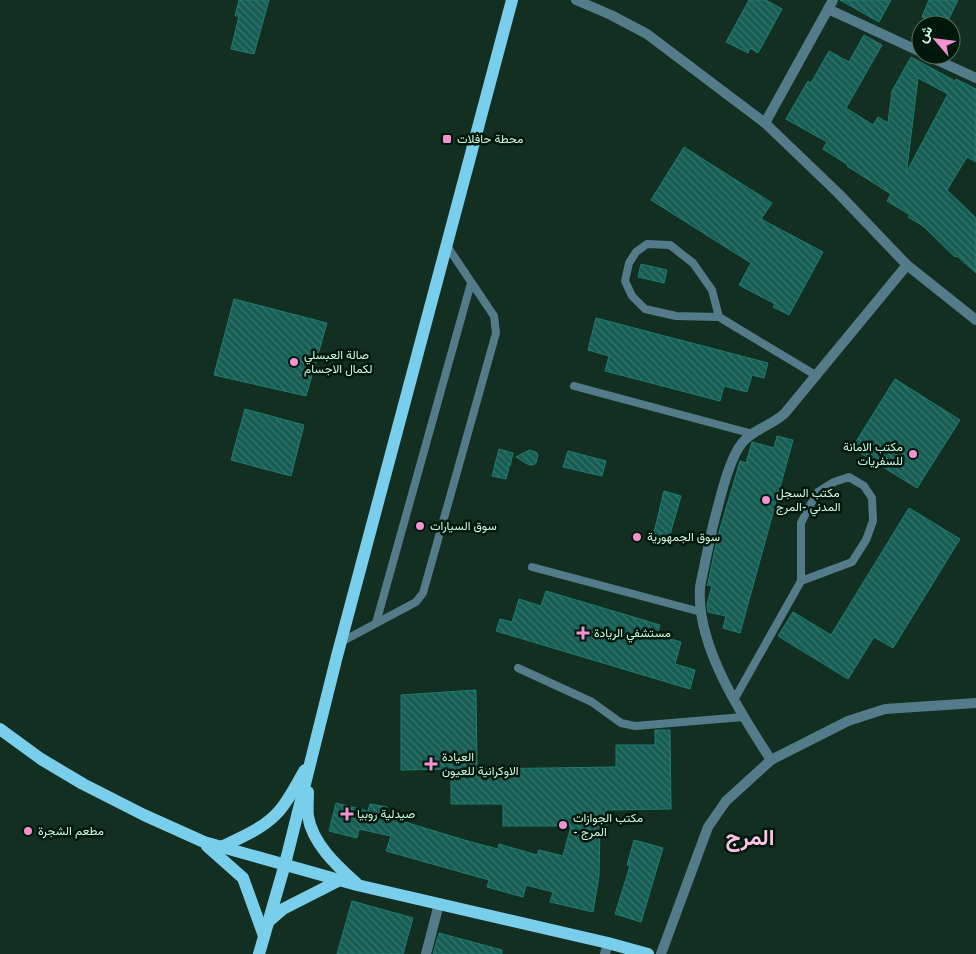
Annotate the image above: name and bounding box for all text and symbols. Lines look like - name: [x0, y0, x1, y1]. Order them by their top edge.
- north arrow: [911, 15, 961, 65]
- text: ش: [914, 23, 936, 46]
- place label: محطة حافلات: [457, 132, 523, 146]
- marker: محطة حافلات: [441, 133, 453, 145]
- place label: صالة العبسلي لكمال الاجسام: [304, 348, 372, 377]
- marker: صالة العبسلي لكمال الاجسام: [288, 356, 300, 368]
- place label: مكتب الامانة للسفريات: [843, 440, 903, 469]
- marker: مكتب الامانة للسفريات: [907, 448, 919, 460]
- place label: مكتب السجل المدني -المرج: [776, 486, 841, 517]
- marker: مكتب السجل المدني -المرج: [760, 494, 772, 506]
- place label: سوق السيارات: [430, 519, 497, 534]
- marker: سوق السيارات: [414, 520, 426, 532]
- place label: سوق الجمهورية: [647, 530, 720, 545]
- marker: سوق الجمهورية: [631, 531, 643, 543]
- marker: مستشفي الريادة: [576, 626, 590, 640]
- place label: مستشفي الريادة: [594, 626, 671, 643]
- place label: العيادة الاوكرانية للعيون: [442, 750, 519, 779]
- marker: العيادة الاوكرانية للعيون: [424, 757, 438, 771]
- place label: صيدلية روبيا: [357, 807, 415, 822]
- marker: صيدلية روبيا: [341, 808, 353, 820]
- place label: مكتب الجوازات - المرج: [573, 811, 643, 841]
- marker: مكتب الجوازات - المرج: [557, 819, 569, 831]
- place label: مطعم الشجرة: [38, 824, 104, 839]
- marker: مطعم الشجرة: [22, 825, 34, 837]
- district label: المرج: [726, 825, 774, 852]

